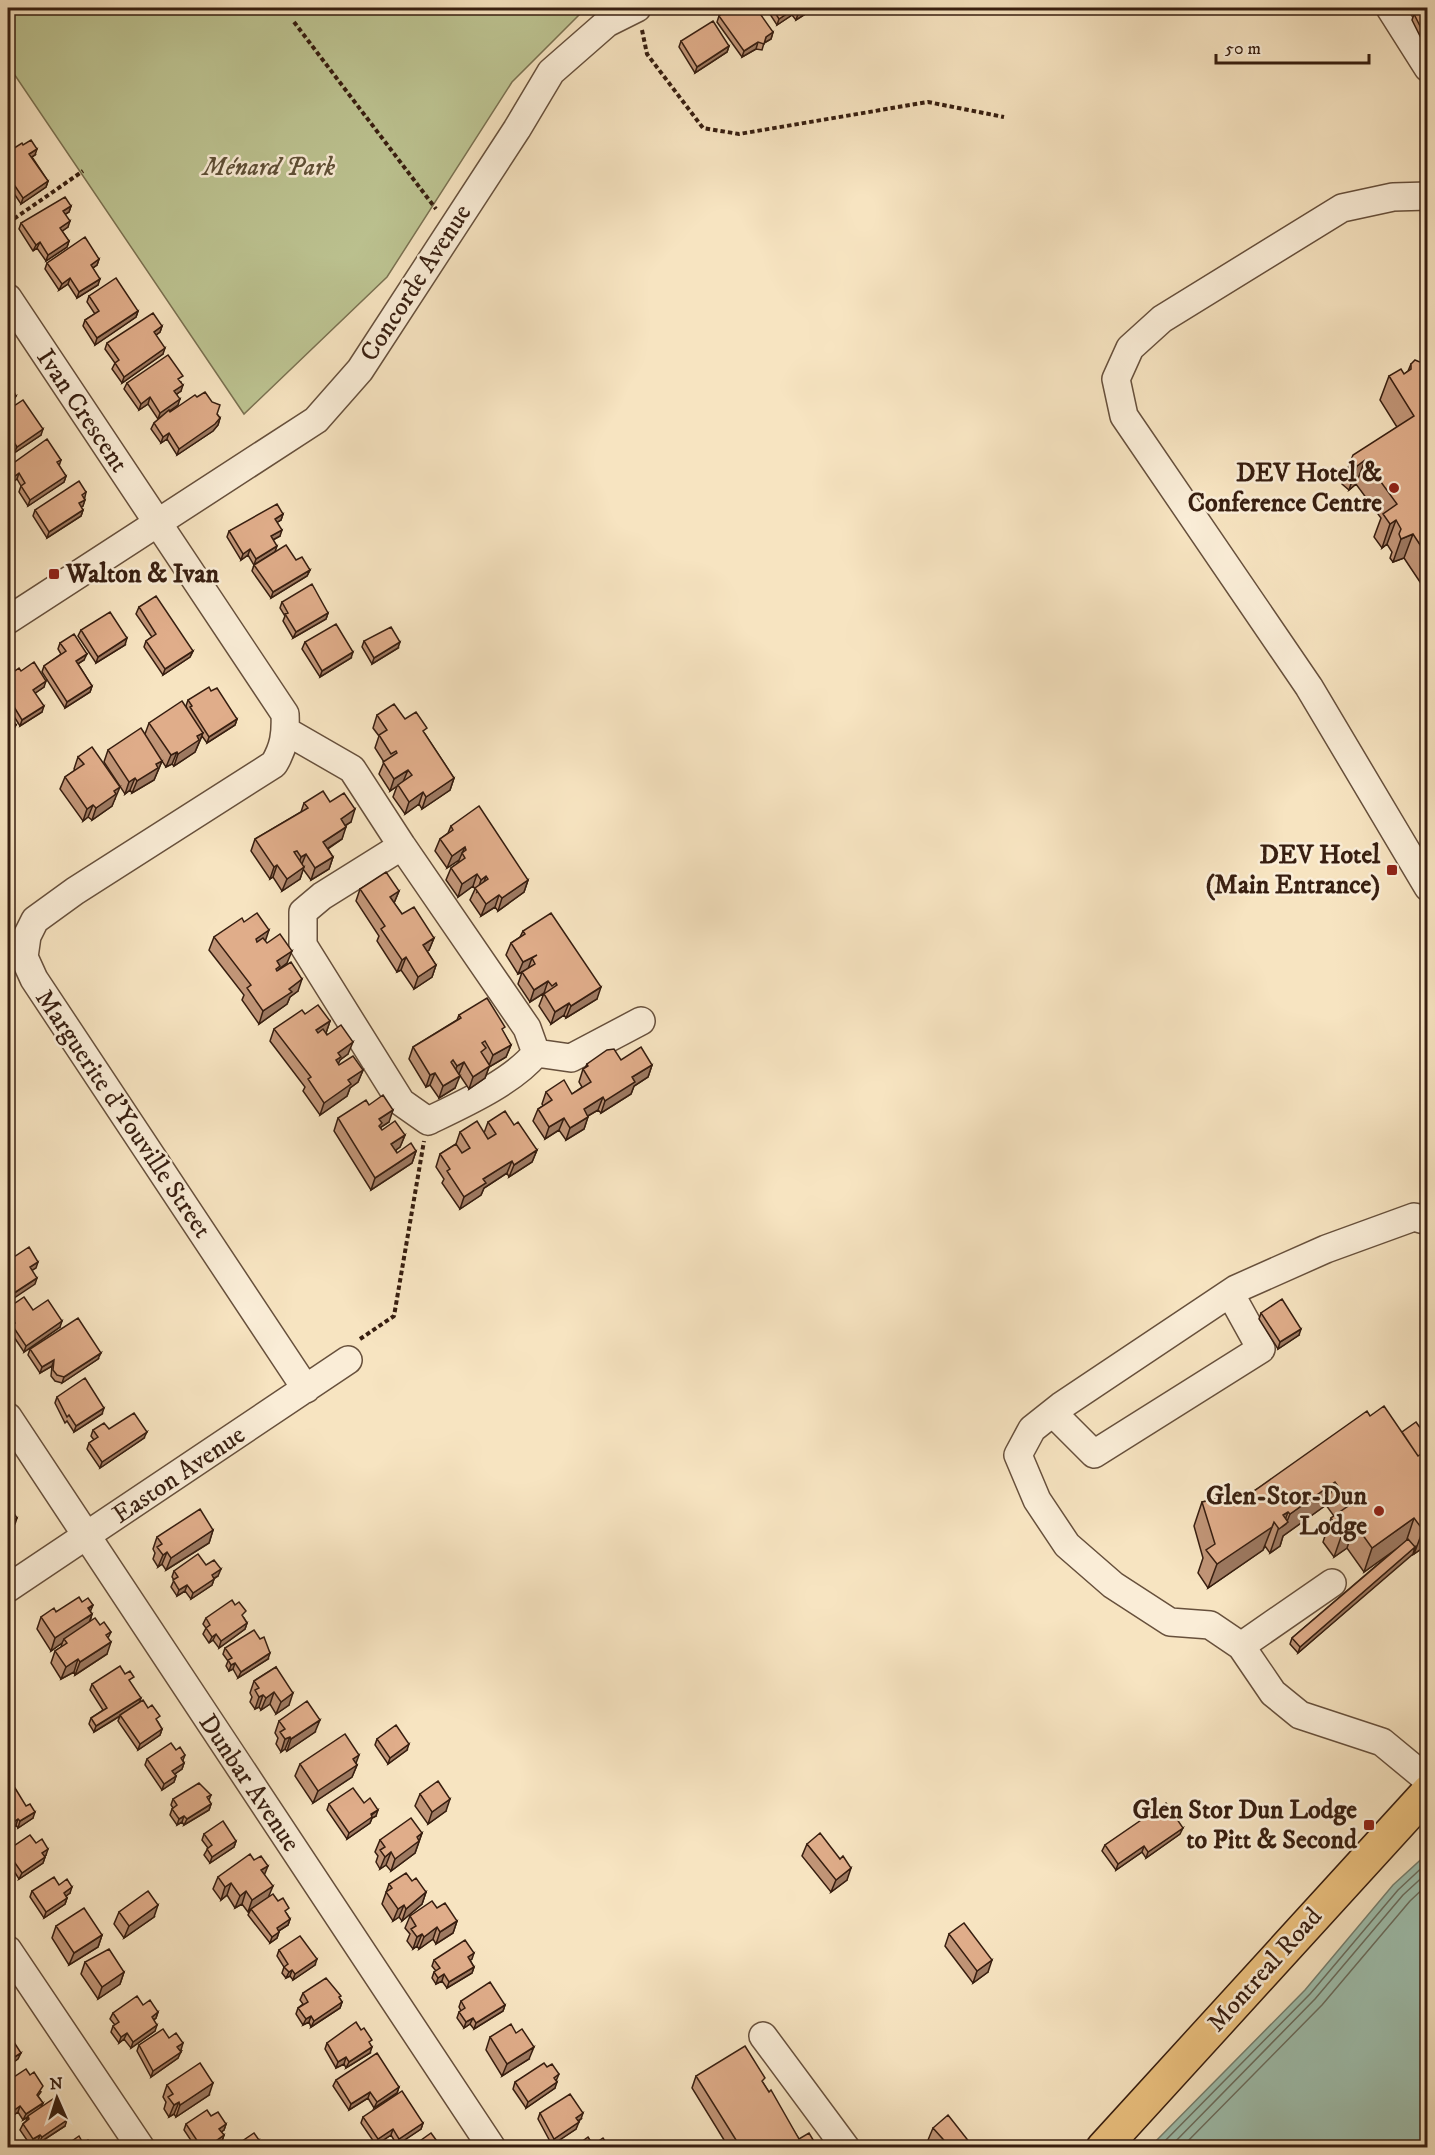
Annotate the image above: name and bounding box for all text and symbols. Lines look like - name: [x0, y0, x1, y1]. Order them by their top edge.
- scale bar: [1216, 27, 1369, 65]
- text: 50 m: [1225, 38, 1261, 60]
- park label: Ménard Park: [201, 151, 335, 184]
- street label: Concorde Avenue: [353, 198, 479, 368]
- street label: Ivan Crescent: [29, 343, 135, 479]
- place label: DEV Hotel & Conference Centre: [1188, 457, 1382, 520]
- marker: DEV Hotel & Conference Centre: [1387, 481, 1401, 495]
- place label: Walton & Ivan: [65, 558, 219, 591]
- marker: Walton & Ivan: [47, 567, 61, 581]
- place label: DEV Hotel (Main Entrance): [1206, 839, 1381, 902]
- marker: DEV Hotel (Main Entrance): [1385, 863, 1399, 877]
- street label: Marguerite d'Youville Street: [27, 983, 219, 1245]
- street label: Easton Avenue: [106, 1418, 252, 1532]
- place label: Glen-Stor-Dun Lodge: [1206, 1480, 1367, 1543]
- marker: Glen-Stor-Dun Lodge: [1372, 1504, 1386, 1518]
- street label: Dunbar Avenue: [191, 1708, 307, 1858]
- place label: Glen Stor Dun Lodge to Pitt & Second: [1133, 1794, 1358, 1857]
- marker: Glen Stor Dun Lodge to Pitt & Second: [1362, 1818, 1376, 1832]
- street label: Montreal Road: [1200, 1901, 1330, 2039]
- north arrow: [27, 2068, 87, 2128]
- text: N: [49, 2074, 63, 2094]

